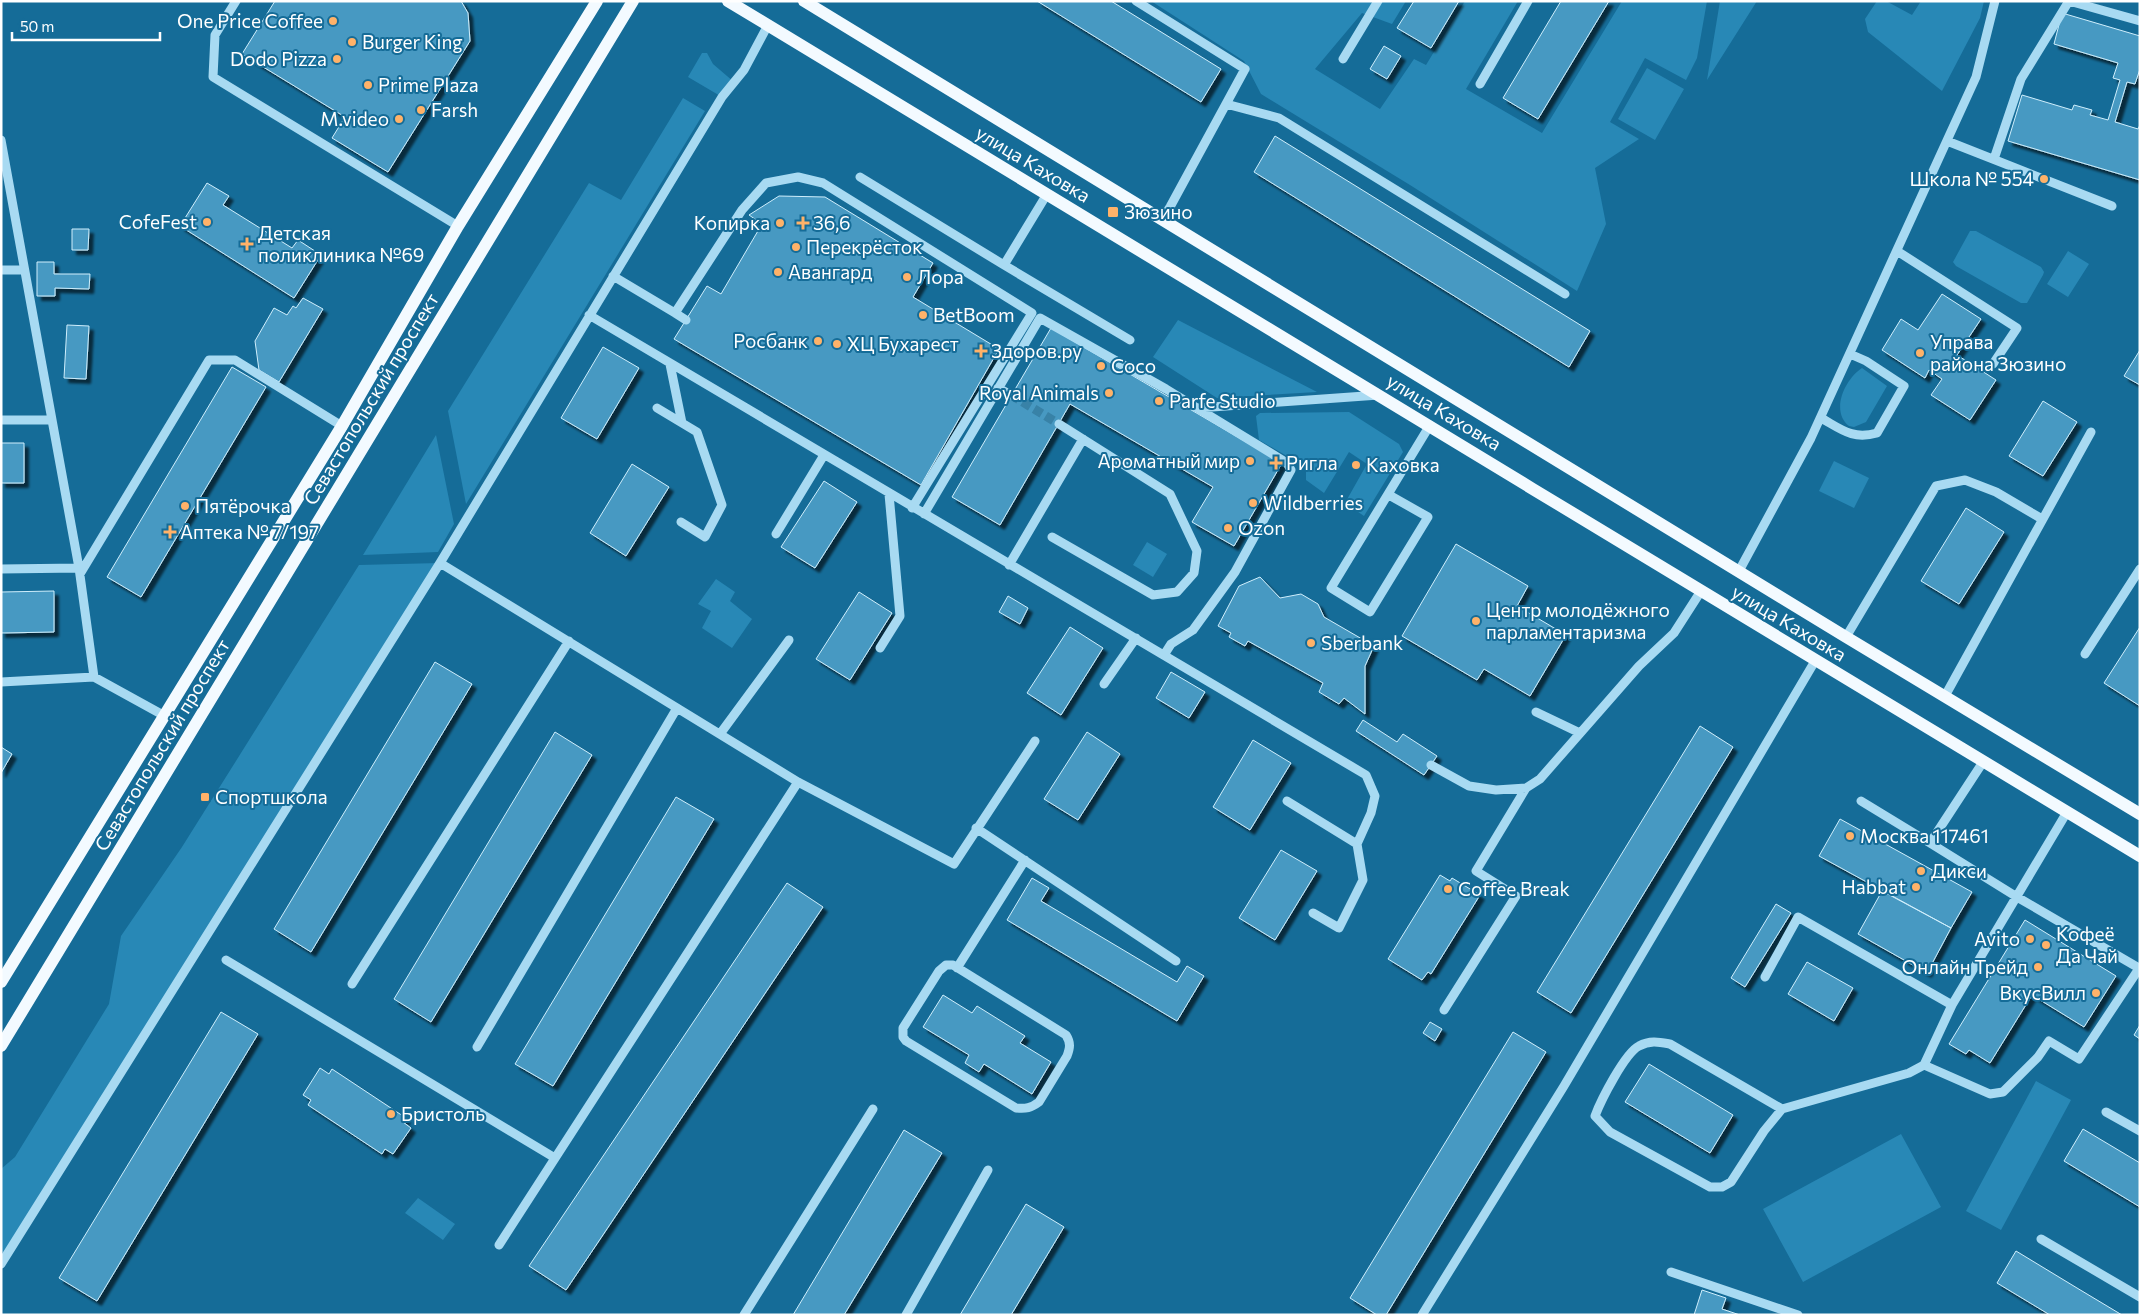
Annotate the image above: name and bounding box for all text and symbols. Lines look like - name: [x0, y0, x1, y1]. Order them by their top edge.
- place label: One Price Coffee: [177, 9, 323, 32]
- scale bar: [12, 10, 160, 42]
- marker: One Price Coffee: [327, 15, 339, 27]
- text: 50 m: [20, 17, 54, 35]
- place label: Burger King: [362, 30, 463, 53]
- marker: Burger King: [346, 36, 358, 48]
- place label: Dodo Pizza: [230, 47, 327, 70]
- marker: Dodo Pizza: [331, 53, 343, 65]
- place label: Prime Plaza: [378, 73, 479, 96]
- marker: Prime Plaza: [362, 79, 374, 91]
- place label: Farsh: [431, 98, 478, 121]
- marker: Farsh: [415, 104, 427, 116]
- place label: M.video: [320, 107, 389, 130]
- marker: M.video: [393, 113, 405, 125]
- street label: улица Каховка: [972, 120, 1095, 207]
- place label: Школа № 554: [1910, 167, 2034, 190]
- marker: Школа № 554: [2038, 173, 2050, 185]
- place label: Зюзино: [1124, 200, 1193, 223]
- marker: Зюзино: [1106, 205, 1120, 219]
- place label: CofeFest: [119, 210, 197, 233]
- place label: Копирка: [694, 211, 770, 234]
- place label: 36,6: [813, 211, 851, 234]
- marker: CofeFest: [201, 216, 213, 228]
- marker: Копирка: [774, 217, 786, 229]
- marker: 36,6: [797, 217, 809, 229]
- place label: Детская поликлиника №69: [258, 221, 424, 266]
- place label: Перекрёсток: [806, 235, 922, 258]
- marker: Детская поликлиника №69: [240, 237, 254, 251]
- marker: Перекрёсток: [790, 241, 802, 253]
- place label: Авангард: [788, 260, 872, 283]
- place label: Лора: [917, 265, 964, 288]
- marker: Авангард: [772, 266, 784, 278]
- marker: Лора: [901, 271, 913, 283]
- street label: Севастопольский проспект: [298, 289, 443, 509]
- place label: BetBoom: [933, 303, 1015, 326]
- marker: BetBoom: [917, 309, 929, 321]
- place label: Росбанк: [733, 329, 808, 352]
- place label: Управа района Зюзино: [1930, 330, 2066, 375]
- place label: ХЦ Бухарест: [847, 332, 959, 355]
- marker: Росбанк: [812, 335, 824, 347]
- marker: ХЦ Бухарест: [831, 338, 843, 350]
- place label: Здоров.ру: [991, 339, 1082, 362]
- marker: Здоров.ру: [975, 345, 987, 357]
- marker: Управа района Зюзино: [1914, 347, 1926, 359]
- place label: Coco: [1111, 354, 1156, 377]
- marker: Coco: [1095, 360, 1107, 372]
- street label: улица Каховка: [1383, 368, 1506, 455]
- place label: Royal Animals: [979, 381, 1099, 404]
- marker: Royal Animals: [1103, 387, 1115, 399]
- place label: Parfe Studio: [1169, 389, 1276, 412]
- marker: Parfe Studio: [1153, 395, 1165, 407]
- place label: Ароматный мир: [1098, 449, 1240, 472]
- place label: Ригла: [1286, 451, 1338, 474]
- place label: Каховка: [1366, 453, 1440, 476]
- marker: Ароматный мир: [1244, 455, 1256, 467]
- marker: Ригла: [1270, 457, 1282, 469]
- marker: Каховка: [1350, 459, 1362, 471]
- place label: Wildberries: [1263, 491, 1363, 514]
- place label: Пятёрочка: [195, 494, 291, 517]
- marker: Wildberries: [1247, 497, 1259, 509]
- marker: Пятёрочка: [179, 500, 191, 512]
- place label: Ozon: [1238, 516, 1285, 539]
- place label: Аптека № 7/197: [180, 520, 319, 543]
- marker: Ozon: [1222, 522, 1234, 534]
- marker: Аптека № 7/197: [164, 526, 176, 538]
- street label: улица Каховка: [1728, 579, 1851, 666]
- place label: Центр молодёжного парламентаризма: [1486, 598, 1670, 643]
- marker: Центр молодёжного парламентаризма: [1470, 615, 1482, 627]
- place label: Sberbank: [1321, 631, 1403, 654]
- street label: Севастопольский проспект: [89, 635, 234, 855]
- marker: Sberbank: [1305, 637, 1317, 649]
- place label: Спортшкола: [215, 785, 328, 808]
- marker: Спортшкола: [199, 791, 211, 803]
- place label: Москва 117461: [1860, 824, 1989, 847]
- marker: Москва 117461: [1844, 830, 1856, 842]
- place label: Дикси: [1931, 859, 1987, 882]
- marker: Дикси: [1915, 865, 1927, 877]
- place label: Habbat: [1842, 875, 1906, 898]
- place label: Coffee Break: [1458, 877, 1570, 900]
- marker: Habbat: [1910, 881, 1922, 893]
- marker: Coffee Break: [1442, 883, 1454, 895]
- place label: Кофеё Да Чай: [2056, 922, 2118, 967]
- place label: Avito: [1974, 927, 2020, 950]
- marker: Avito: [2024, 933, 2036, 945]
- marker: Кофеё Да Чай: [2040, 939, 2052, 951]
- place label: Онлайн Трейд: [1902, 955, 2028, 978]
- marker: Онлайн Трейд: [2032, 961, 2044, 973]
- place label: ВкусВилл: [2000, 981, 2086, 1004]
- marker: ВкусВилл: [2090, 987, 2102, 999]
- place label: Бристоль: [401, 1102, 485, 1125]
- marker: Бристоль: [385, 1108, 397, 1120]

